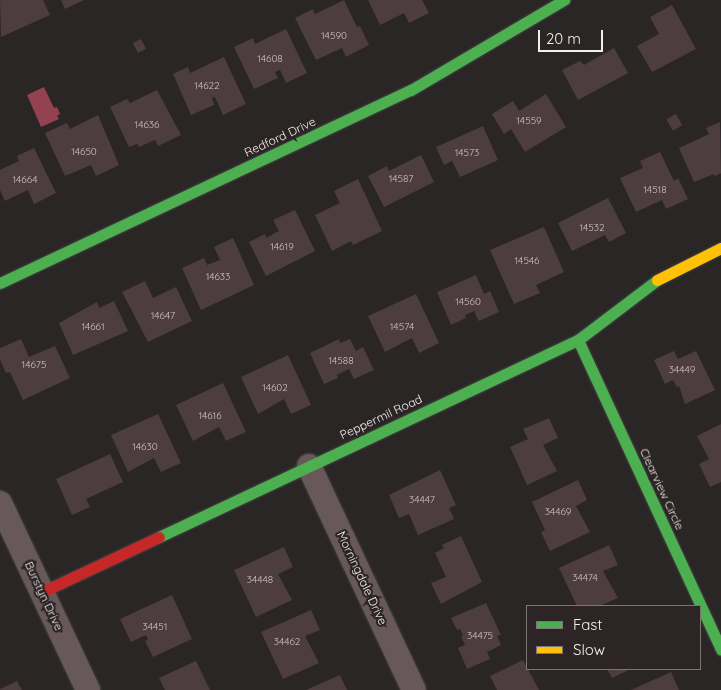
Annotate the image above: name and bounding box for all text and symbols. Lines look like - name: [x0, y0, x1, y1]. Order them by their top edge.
- scale bar: [541, 20, 606, 52]
- text: 20 m: [546, 29, 581, 48]
- house number: 14590: [321, 30, 347, 42]
- house number: 14608: [257, 53, 283, 65]
- house number: 14622: [194, 80, 220, 92]
- street label: Redford Drive: [242, 114, 318, 160]
- house number: 14559: [516, 115, 542, 127]
- house number: 14636: [135, 119, 159, 131]
- house number: 14650: [71, 146, 97, 158]
- house number: 14573: [455, 147, 479, 159]
- house number: 14587: [389, 173, 413, 185]
- house number: 14664: [13, 174, 37, 186]
- house number: 14518: [643, 184, 667, 196]
- house number: 14532: [579, 222, 605, 234]
- house number: 14619: [270, 241, 294, 253]
- house number: 14546: [515, 255, 539, 267]
- house number: 14633: [206, 271, 230, 283]
- house number: 14560: [455, 296, 481, 308]
- house number: 14647: [151, 310, 175, 322]
- house number: 14661: [81, 321, 105, 333]
- house number: 14574: [390, 321, 414, 333]
- house number: 14588: [328, 355, 354, 367]
- house number: 14675: [22, 359, 46, 371]
- house number: 34449: [669, 364, 695, 376]
- house number: 14602: [262, 382, 288, 394]
- street label: Peppermil Road: [338, 392, 424, 442]
- house number: 14616: [198, 410, 222, 422]
- house number: 14630: [132, 441, 158, 453]
- street label: Clearview Circle: [637, 446, 687, 532]
- house number: 34447: [409, 494, 435, 506]
- house number: 34469: [545, 506, 571, 518]
- street label: Morningdale Drive: [334, 529, 390, 627]
- street label: Burstyn Drive: [22, 559, 66, 633]
- house number: 34474: [572, 572, 598, 584]
- house number: 34448: [247, 574, 273, 586]
- legend: [526, 605, 701, 670]
- text: Fast: [573, 615, 602, 634]
- house number: 34451: [142, 621, 168, 633]
- house number: 34475: [467, 630, 493, 642]
- house number: 34462: [274, 636, 300, 648]
- text: Slow: [573, 640, 605, 659]

